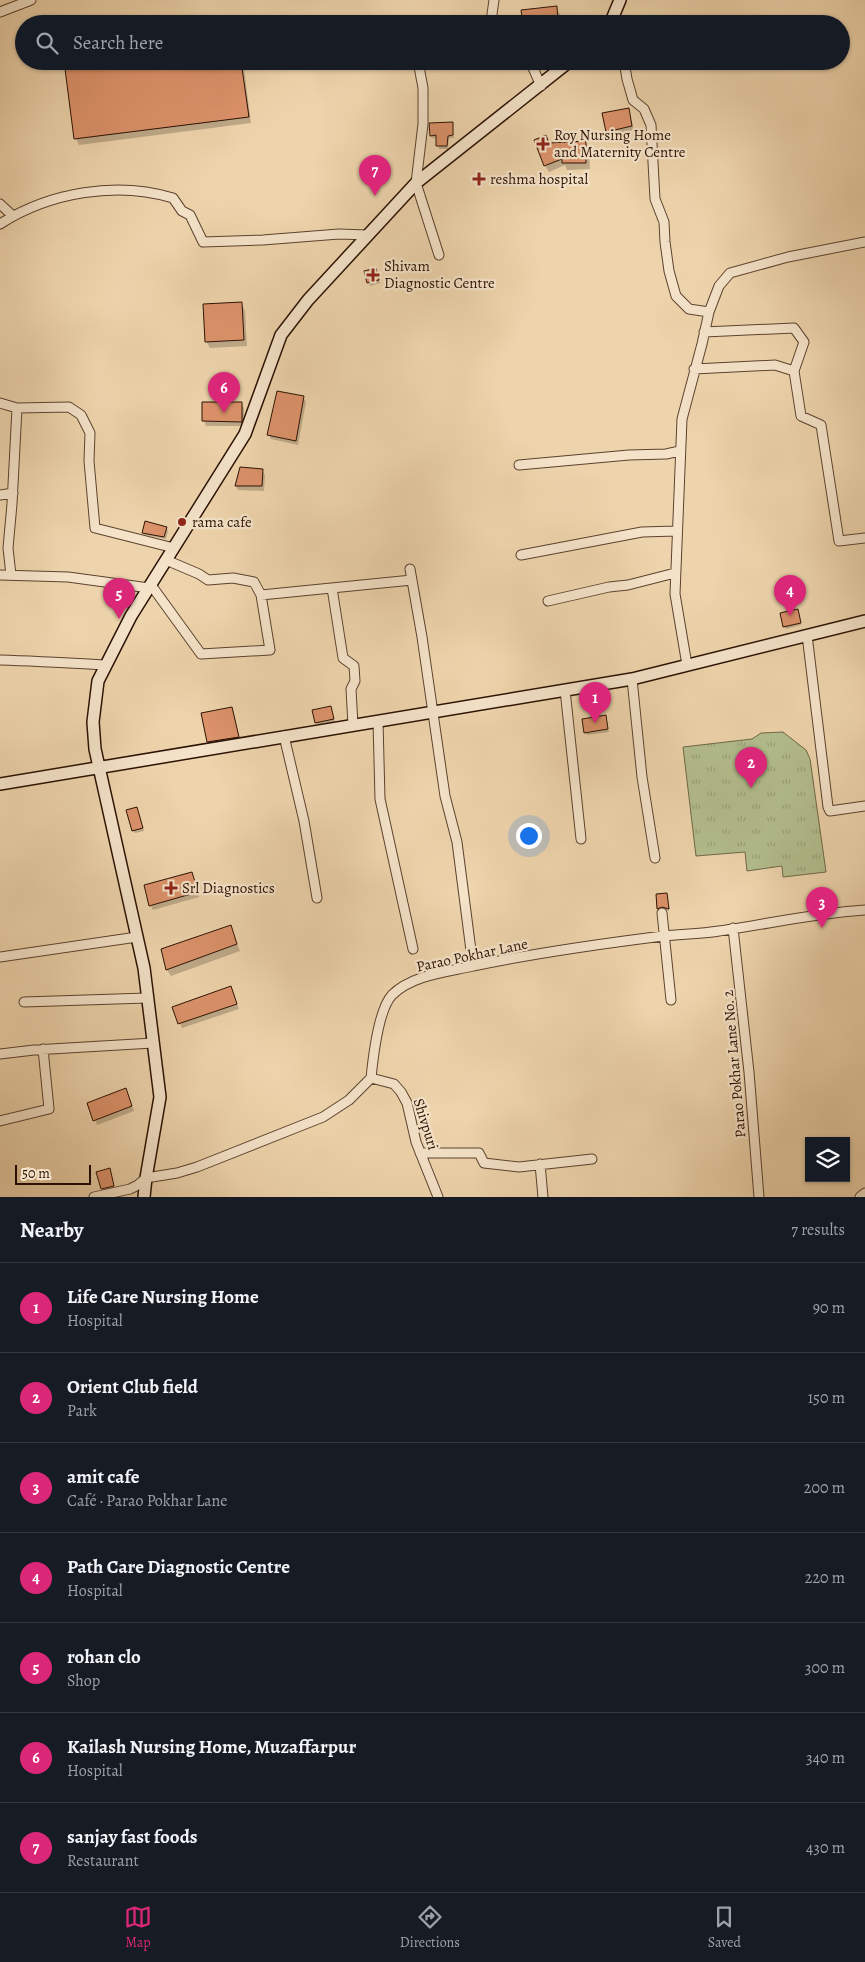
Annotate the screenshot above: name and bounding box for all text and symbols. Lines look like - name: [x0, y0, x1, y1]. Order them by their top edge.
- search box: [15, 15, 850, 70]
- icon: search: [33, 29, 61, 57]
- text: Search here: [73, 30, 163, 56]
- place label: Roy Nursing Home and Maternity Centre: [554, 125, 686, 162]
- marker: Roy Nursing Home and Maternity Centre: [536, 137, 550, 151]
- pin: 7: [359, 155, 391, 196]
- place label: reshma hospital: [490, 169, 588, 189]
- marker: reshma hospital: [472, 172, 486, 186]
- place label: Shivam Diagnostic Centre: [384, 256, 495, 293]
- marker: Shivam Diagnostic Centre: [366, 268, 380, 282]
- pin: 6: [208, 372, 240, 413]
- place label: rama cafe: [192, 512, 252, 532]
- marker: rama cafe: [176, 516, 188, 528]
- pin: 4: [774, 575, 806, 616]
- pin: 5: [103, 578, 135, 619]
- pin: 1: [579, 682, 611, 723]
- pin: 2: [735, 747, 767, 788]
- your location: [516, 823, 542, 849]
- place label: Srl Diagnostics: [182, 878, 275, 898]
- marker: Srl Diagnostics: [164, 881, 178, 895]
- pin: 3: [806, 887, 838, 928]
- street label: Parao Pokhar Lane: [414, 933, 530, 977]
- street label: Parao Pokhar Lane No. 2: [718, 989, 750, 1139]
- street label: Shivpuri: [409, 1096, 443, 1152]
- map controls: [805, 1137, 850, 1182]
- button: layers: [805, 1137, 850, 1182]
- scale bar: [15, 1162, 91, 1185]
- text: 50 m: [22, 1164, 50, 1183]
- text: Nearby: [20, 1216, 83, 1244]
- text: 7 results: [791, 1219, 845, 1241]
- text: Life Care Nursing Home: [67, 1284, 259, 1310]
- text: 1: [33, 1297, 39, 1319]
- text: 90 m: [813, 1297, 845, 1319]
- text: Hospital: [67, 1310, 123, 1332]
- text: Orient Club field: [67, 1374, 198, 1400]
- text: 2: [32, 1387, 40, 1409]
- text: 150 m: [808, 1387, 845, 1409]
- text: Park: [67, 1400, 97, 1422]
- text: amit cafe: [67, 1464, 140, 1490]
- text: 3: [33, 1477, 39, 1499]
- text: 200 m: [804, 1477, 845, 1499]
- text: Café · Parao Pokhar Lane: [67, 1490, 227, 1512]
- text: Path Care Diagnostic Centre: [67, 1554, 290, 1580]
- text: 4: [32, 1567, 40, 1589]
- text: 220 m: [805, 1567, 845, 1589]
- text: Hospital: [67, 1580, 123, 1602]
- text: rohan clo: [67, 1644, 141, 1670]
- text: 5: [33, 1657, 39, 1679]
- text: 300 m: [805, 1657, 845, 1679]
- text: Shop: [67, 1670, 100, 1692]
- text: Kailash Nursing Home, Muzaffarpur: [67, 1734, 356, 1760]
- text: 6: [32, 1747, 40, 1769]
- text: 340 m: [806, 1747, 845, 1769]
- text: Hospital: [67, 1760, 123, 1782]
- text: sanjay fast foods: [67, 1824, 198, 1850]
- text: 7: [33, 1837, 39, 1859]
- text: 430 m: [806, 1837, 845, 1859]
- text: Restaurant: [67, 1850, 139, 1872]
- tab: Map: [124, 1903, 152, 1952]
- tab: Directions: [400, 1903, 460, 1952]
- tab: Saved: [708, 1903, 741, 1952]

